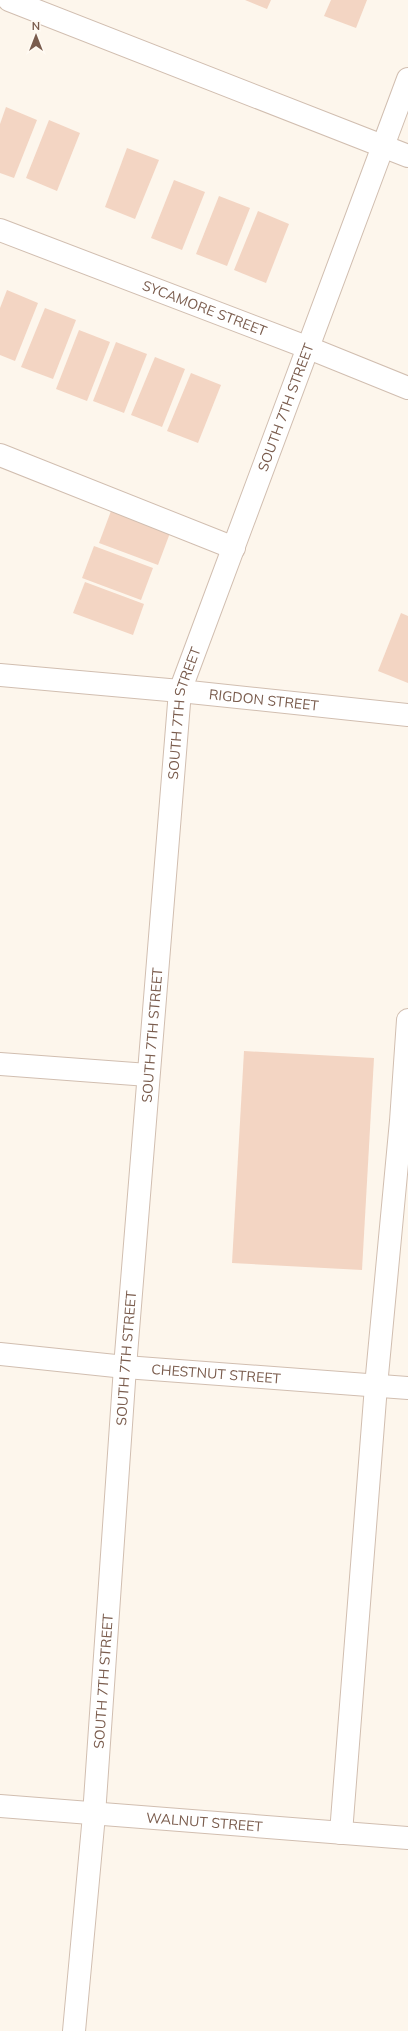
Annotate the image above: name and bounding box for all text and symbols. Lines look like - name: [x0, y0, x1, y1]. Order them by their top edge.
- north arrow: [16, 16, 56, 56]
- text: N: [32, 19, 40, 33]
- street label: SYCAMORE STREET: [140, 276, 270, 340]
- street label: SOUTH 7TH STREET: [254, 340, 318, 474]
- street label: SOUTH 7TH STREET: [164, 644, 205, 780]
- street label: RIGDON STREET: [208, 685, 320, 715]
- street label: SOUTH 7TH STREET: [138, 966, 167, 1103]
- street label: SOUTH 7TH STREET: [112, 1289, 140, 1426]
- street label: CHESTNUT STREET: [151, 1360, 282, 1388]
- street label: SOUTH 7TH STREET: [90, 1613, 117, 1749]
- street label: WALNUT STREET: [145, 1808, 264, 1836]

